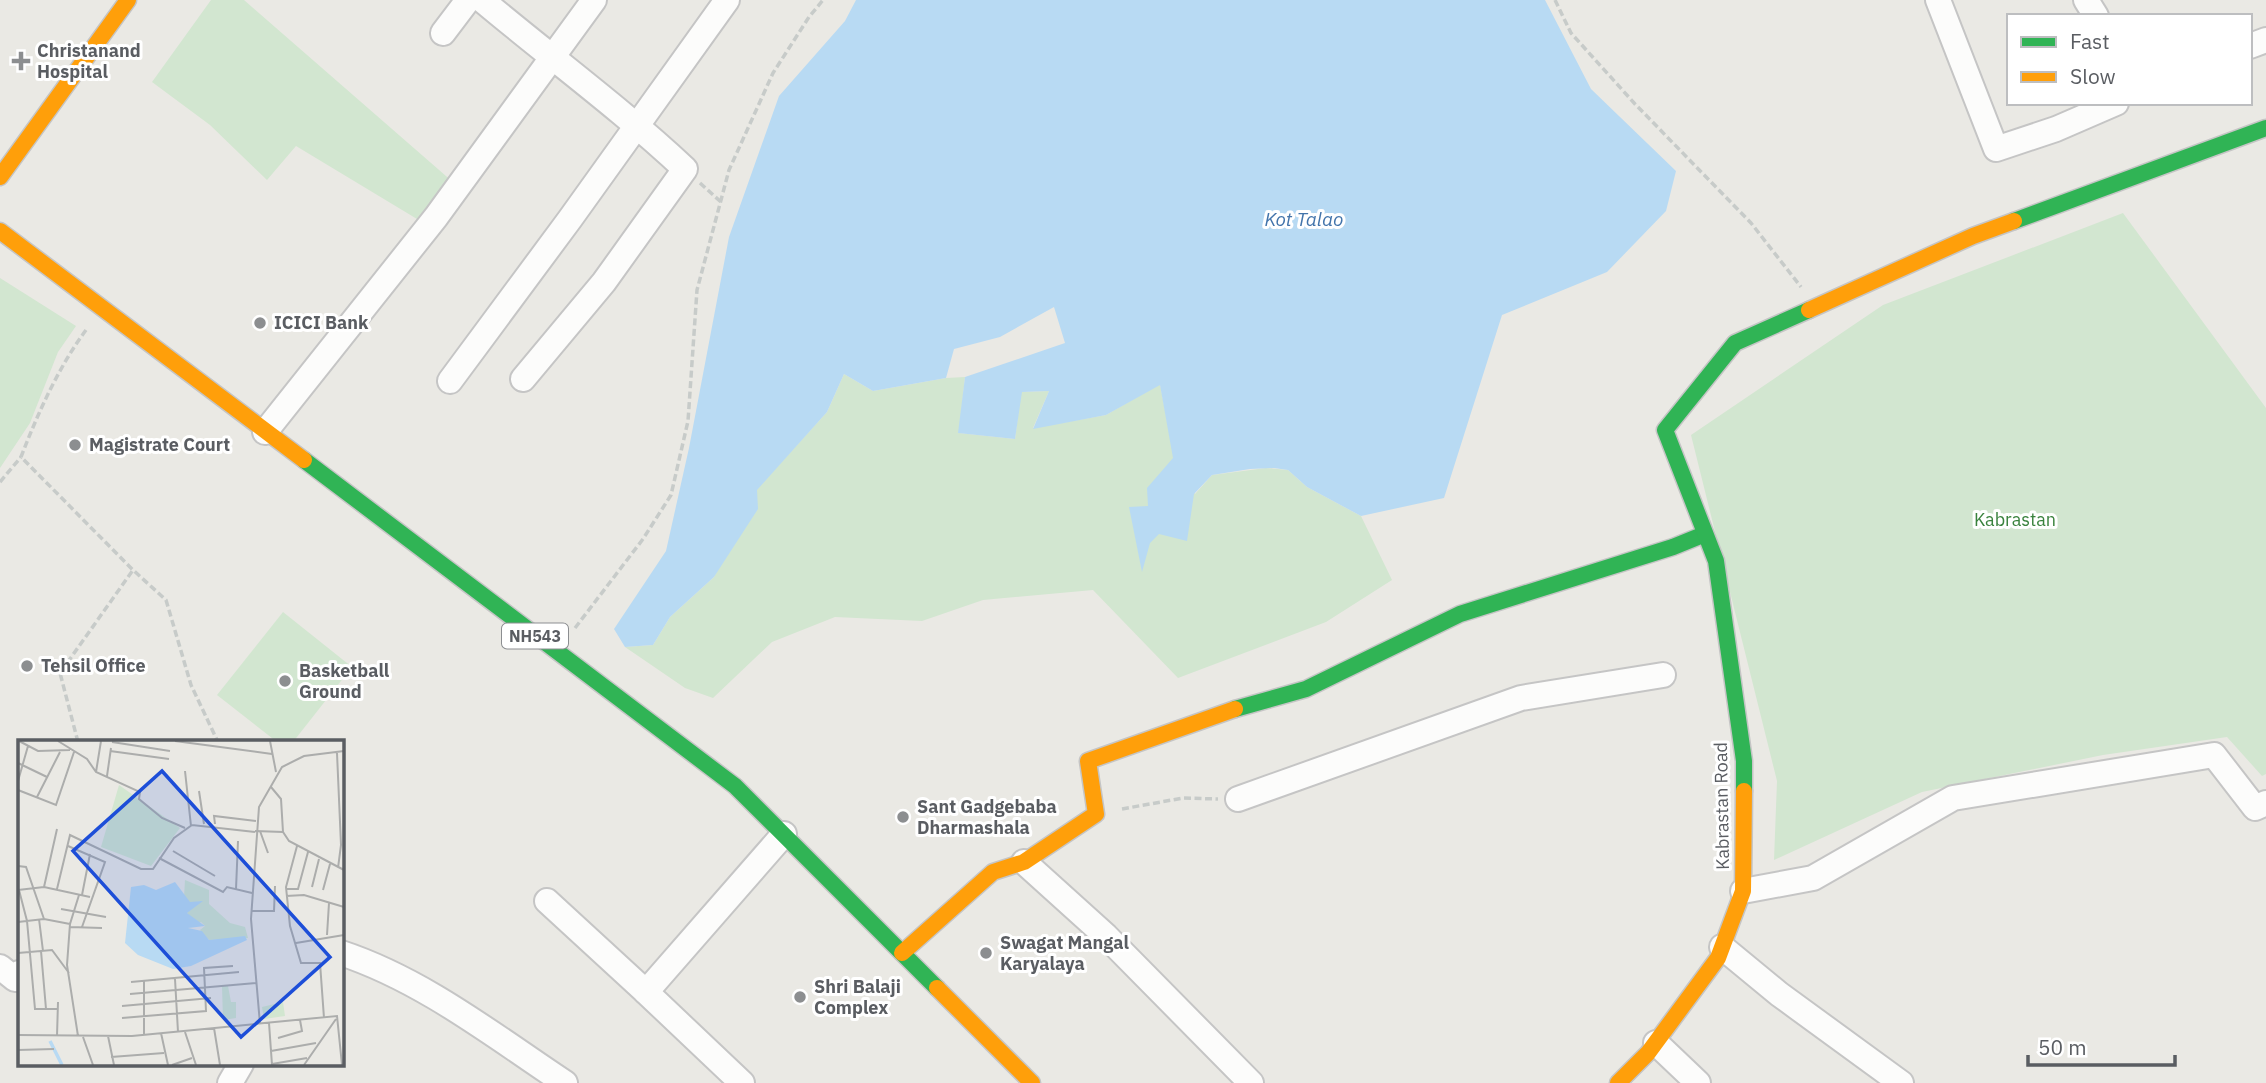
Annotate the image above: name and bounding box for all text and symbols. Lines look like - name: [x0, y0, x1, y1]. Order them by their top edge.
- legend: [2007, 14, 2252, 105]
- text: Fast: [2070, 27, 2110, 55]
- place label: Christanand Hospital: [37, 39, 141, 83]
- marker: Christanand Hospital: [11, 51, 31, 71]
- text: Slow: [2070, 62, 2116, 90]
- water label: Kot Talao: [1265, 207, 1343, 231]
- place label: ICICI Bank: [274, 311, 369, 334]
- marker: ICICI Bank: [252, 315, 268, 331]
- place label: Magistrate Court: [89, 433, 230, 456]
- marker: Magistrate Court: [67, 437, 83, 453]
- park label: Kabrastan: [1974, 508, 2056, 531]
- road number: NH543: [502, 624, 568, 649]
- place label: Tehsil Office: [41, 654, 146, 677]
- marker: Tehsil Office: [19, 658, 35, 674]
- place label: Basketball Ground: [299, 659, 390, 703]
- marker: Basketball Ground: [277, 673, 293, 689]
- inset map: [18, 740, 343, 1066]
- street label: Kabrastan Road: [1709, 742, 1734, 870]
- place label: Sant Gadgebaba Dharmashala: [917, 795, 1057, 839]
- marker: Sant Gadgebaba Dharmashala: [895, 809, 911, 825]
- place label: Swagat Mangal Karyalaya: [1000, 931, 1129, 975]
- marker: Swagat Mangal Karyalaya: [978, 945, 994, 961]
- place label: Shri Balaji Complex: [814, 975, 901, 1019]
- marker: Shri Balaji Complex: [792, 989, 808, 1005]
- scale bar: [2028, 1024, 2175, 1068]
- text: 50 m: [2038, 1033, 2087, 1061]

